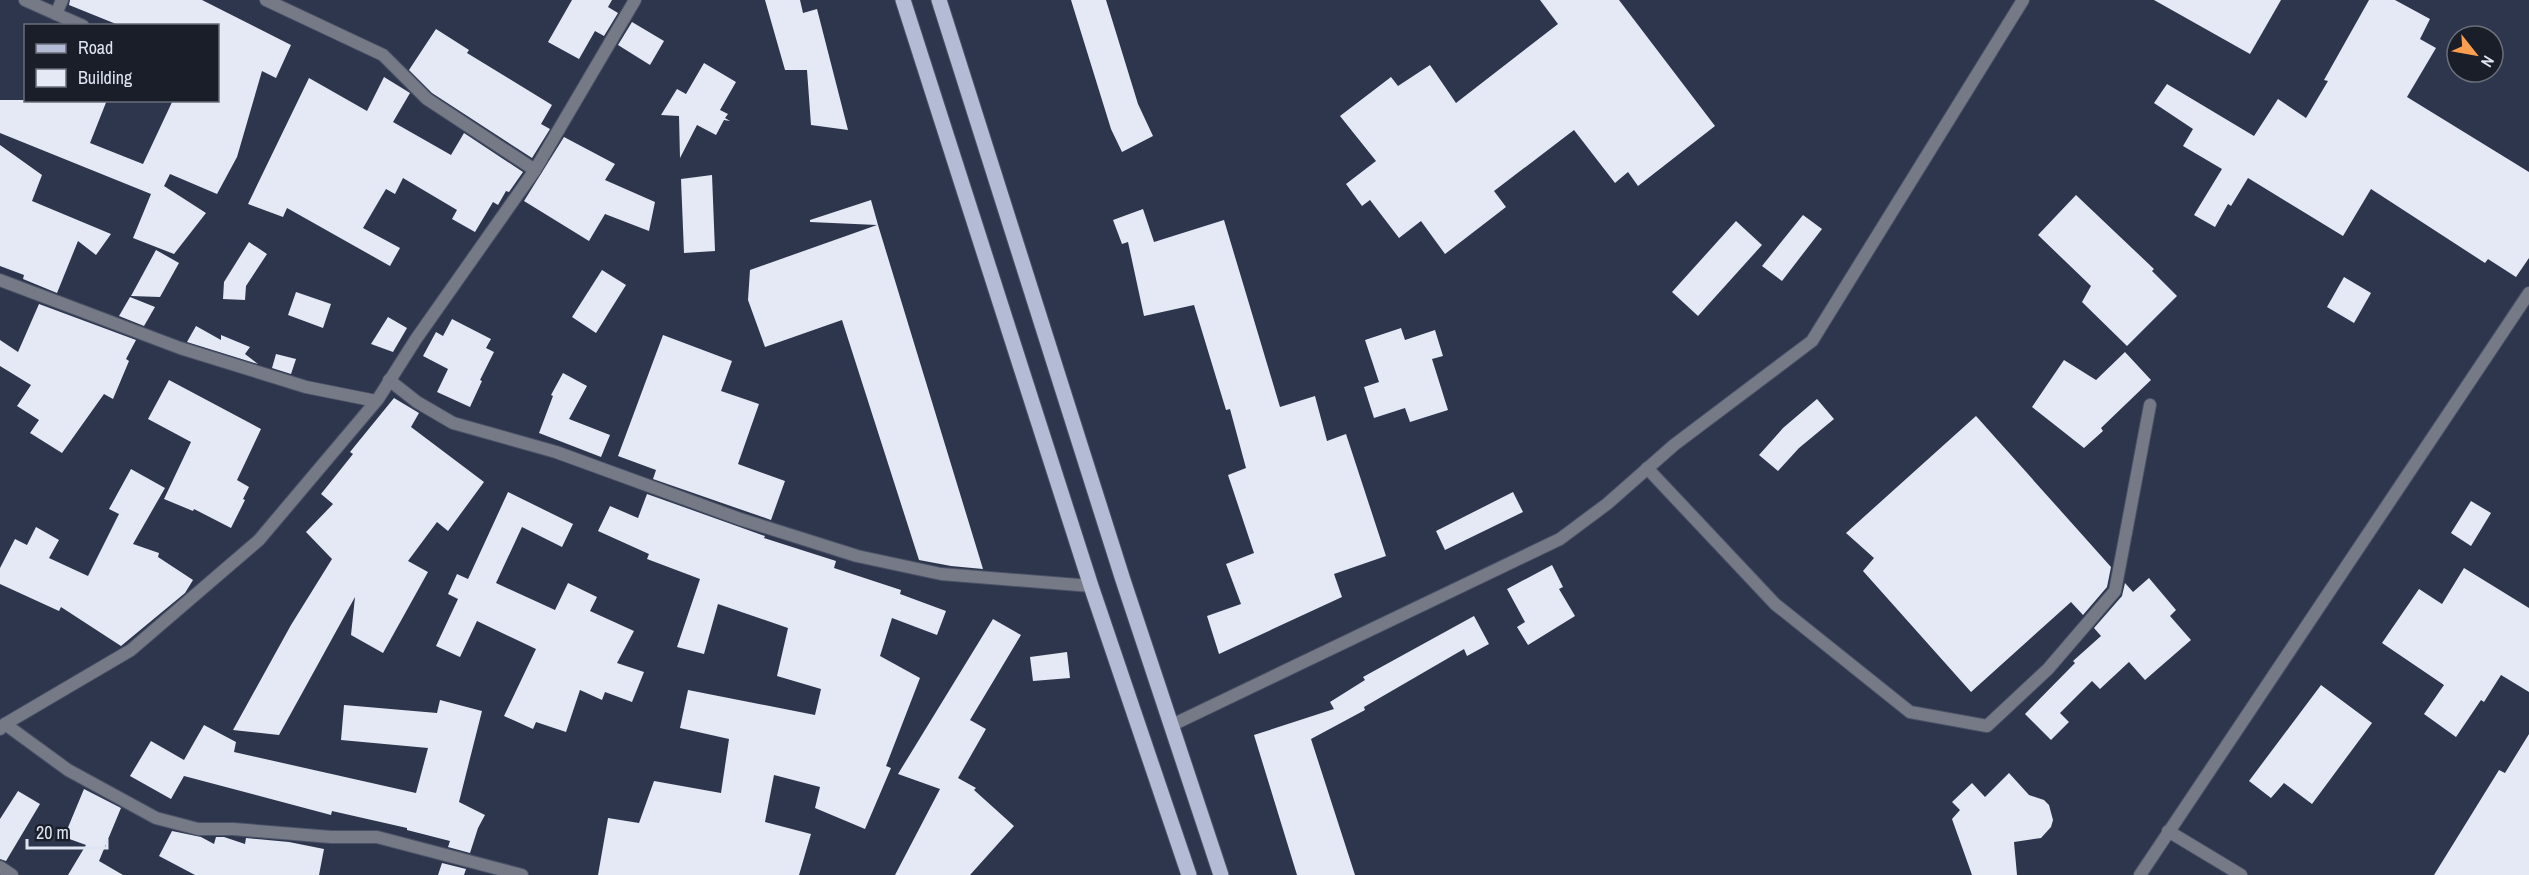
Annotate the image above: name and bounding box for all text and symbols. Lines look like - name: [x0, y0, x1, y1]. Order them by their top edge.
- legend: [24, 24, 219, 102]
- north arrow: [2445, 24, 2505, 84]
- text: Road: [78, 35, 113, 60]
- text: N: [2476, 52, 2500, 71]
- text: Building: [78, 65, 133, 90]
- scale bar: [27, 812, 106, 850]
- text: 20 m: [36, 820, 69, 845]

